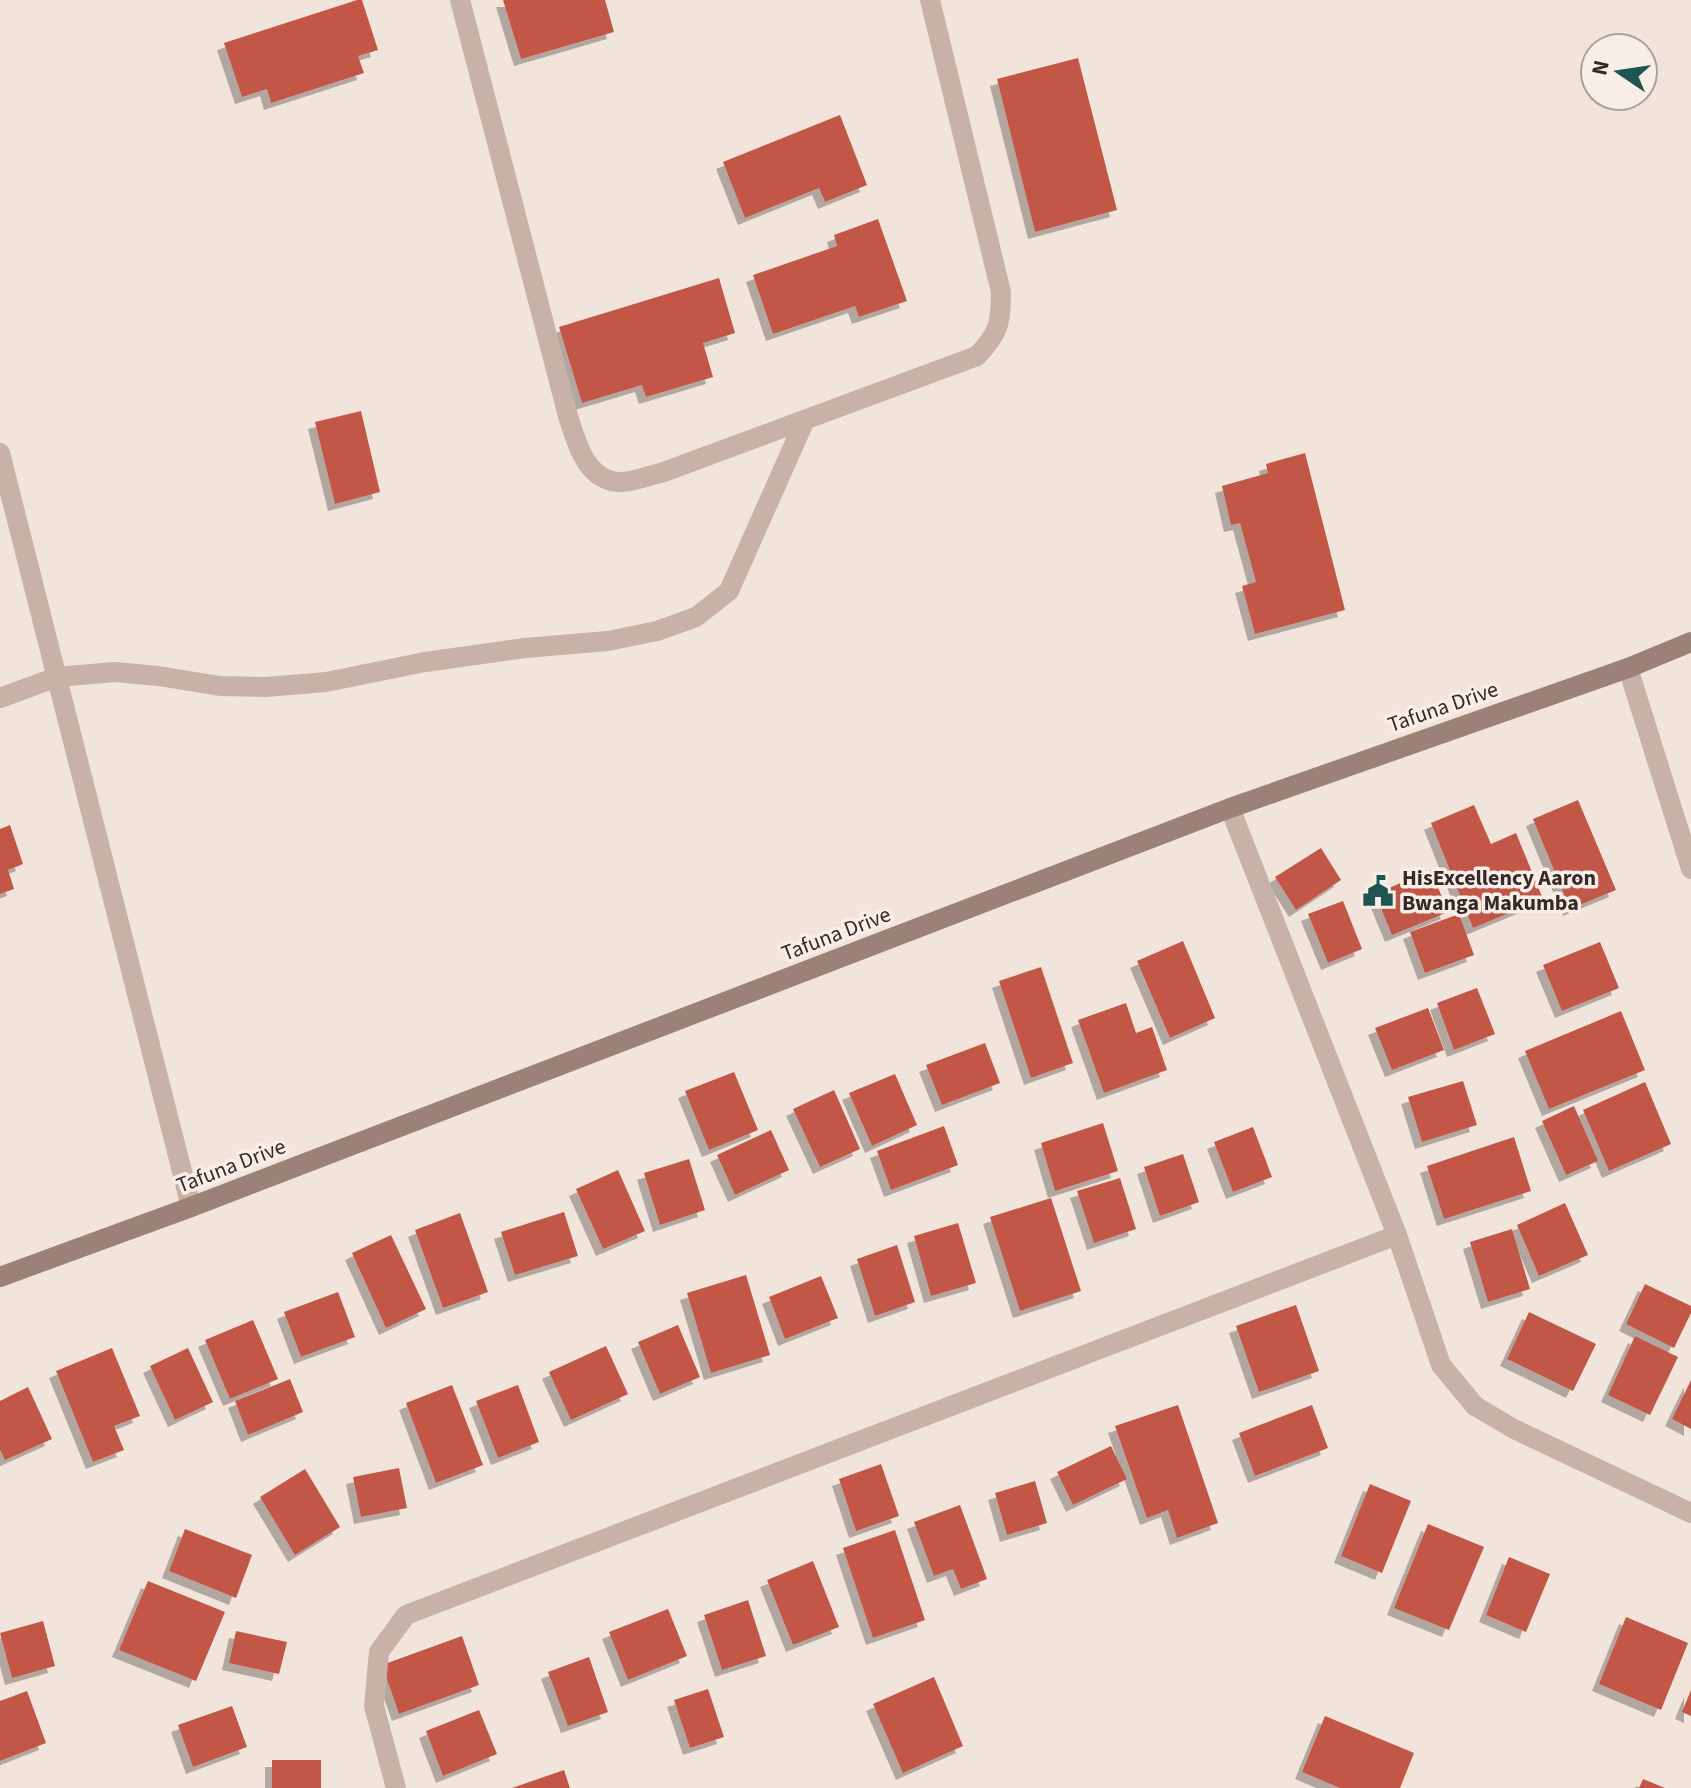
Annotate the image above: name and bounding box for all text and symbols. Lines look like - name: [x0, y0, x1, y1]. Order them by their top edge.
- north arrow: [1579, 32, 1659, 112]
- text: N: [1583, 57, 1618, 78]
- street label: Tafuna Drive: [1383, 673, 1503, 741]
- place label: HisExcellency Aaron Bwanga Makumba: [1402, 862, 1596, 919]
- public building icon: HisExcellency Aaron Bwanga Makumba: [1361, 874, 1395, 908]
- street label: Tafuna Drive: [777, 898, 895, 970]
- street label: Tafuna Drive: [172, 1130, 290, 1202]

